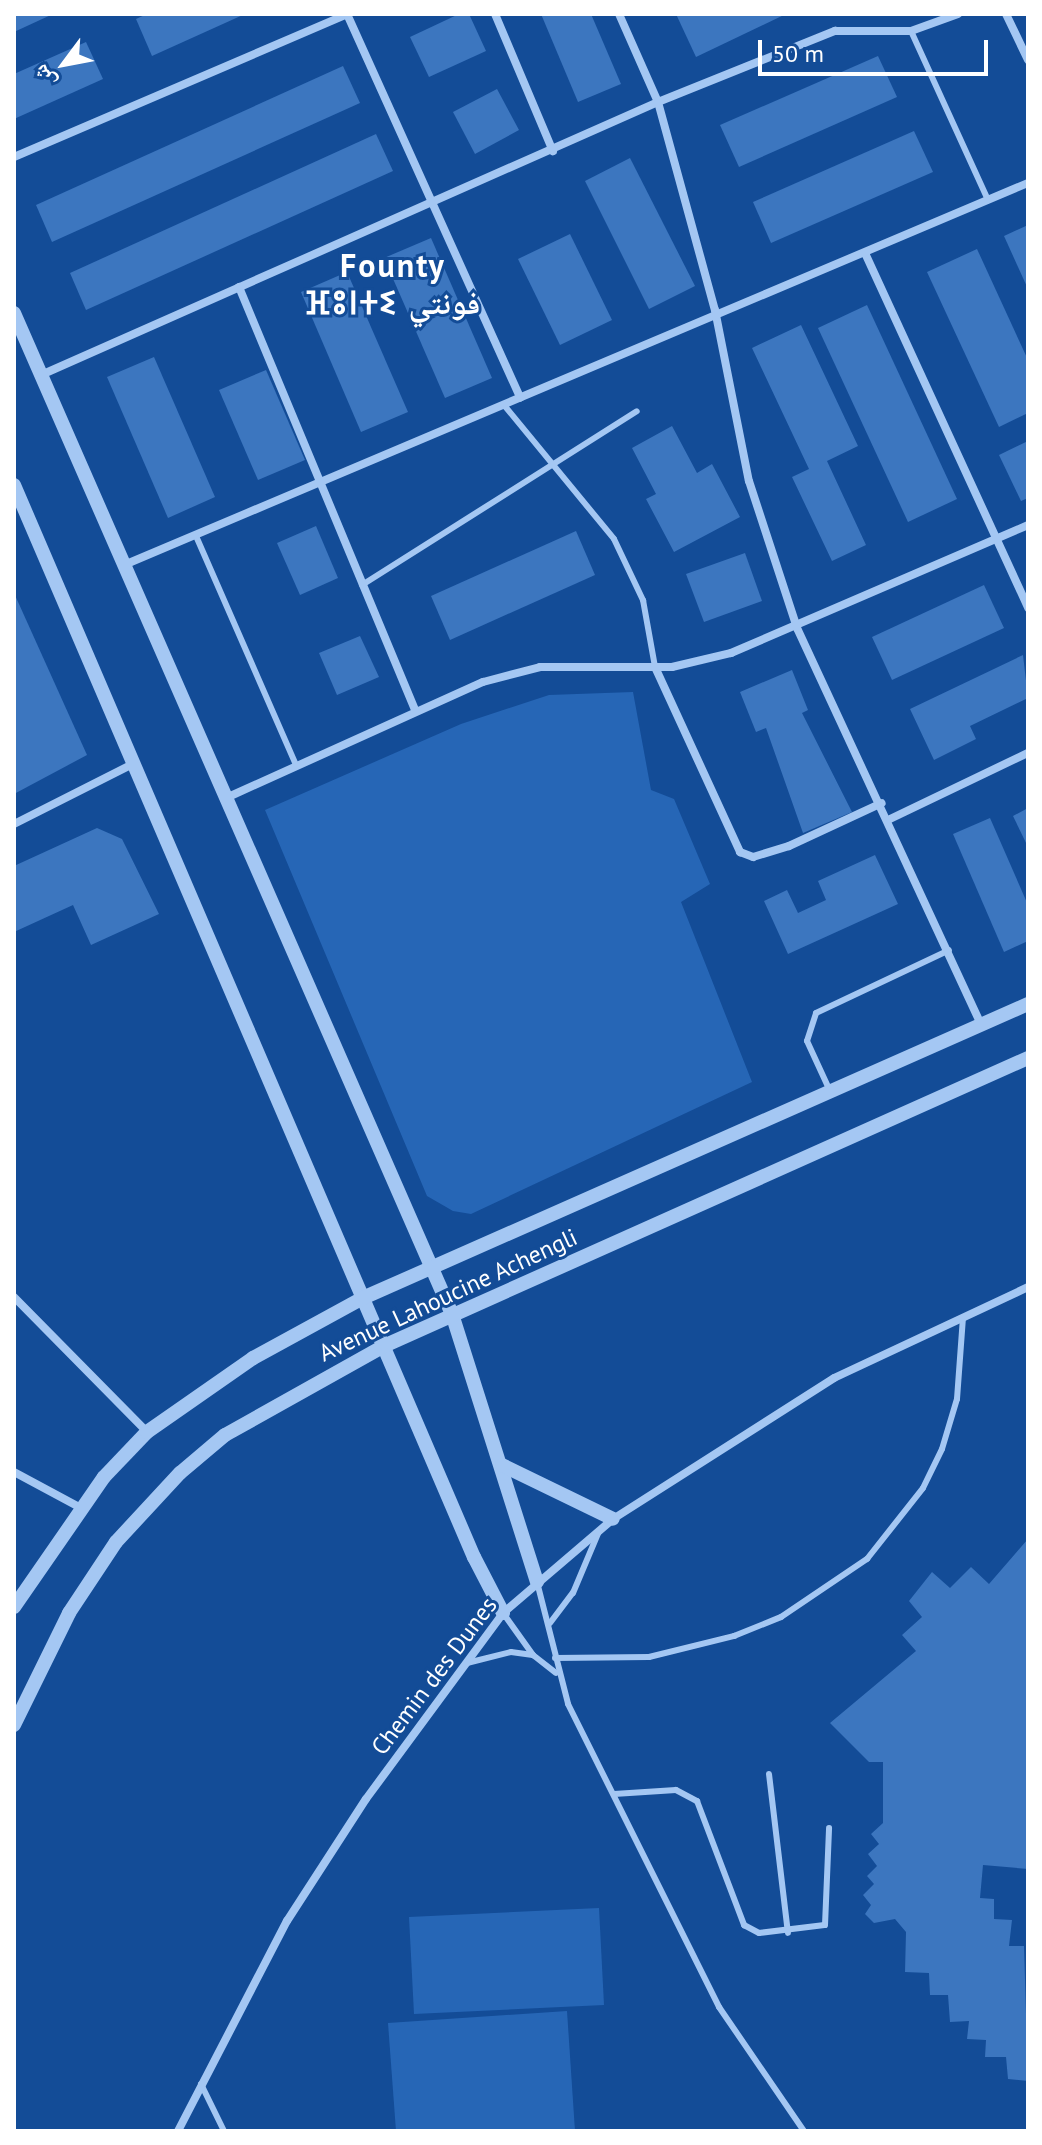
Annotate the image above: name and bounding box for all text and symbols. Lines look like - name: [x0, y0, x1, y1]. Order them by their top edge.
- north arrow: [24, 24, 104, 104]
- scale bar: [762, 24, 992, 74]
- text: 50 m: [772, 38, 824, 69]
- text: ش: [26, 59, 62, 94]
- district label: Founty ⴼⵓⵏⵜⵉ فونتي: [312, 247, 474, 322]
- street label: Avenue Lahoucine Achengli: [314, 1222, 582, 1368]
- street label: Chemin des Dunes: [365, 1591, 503, 1761]

